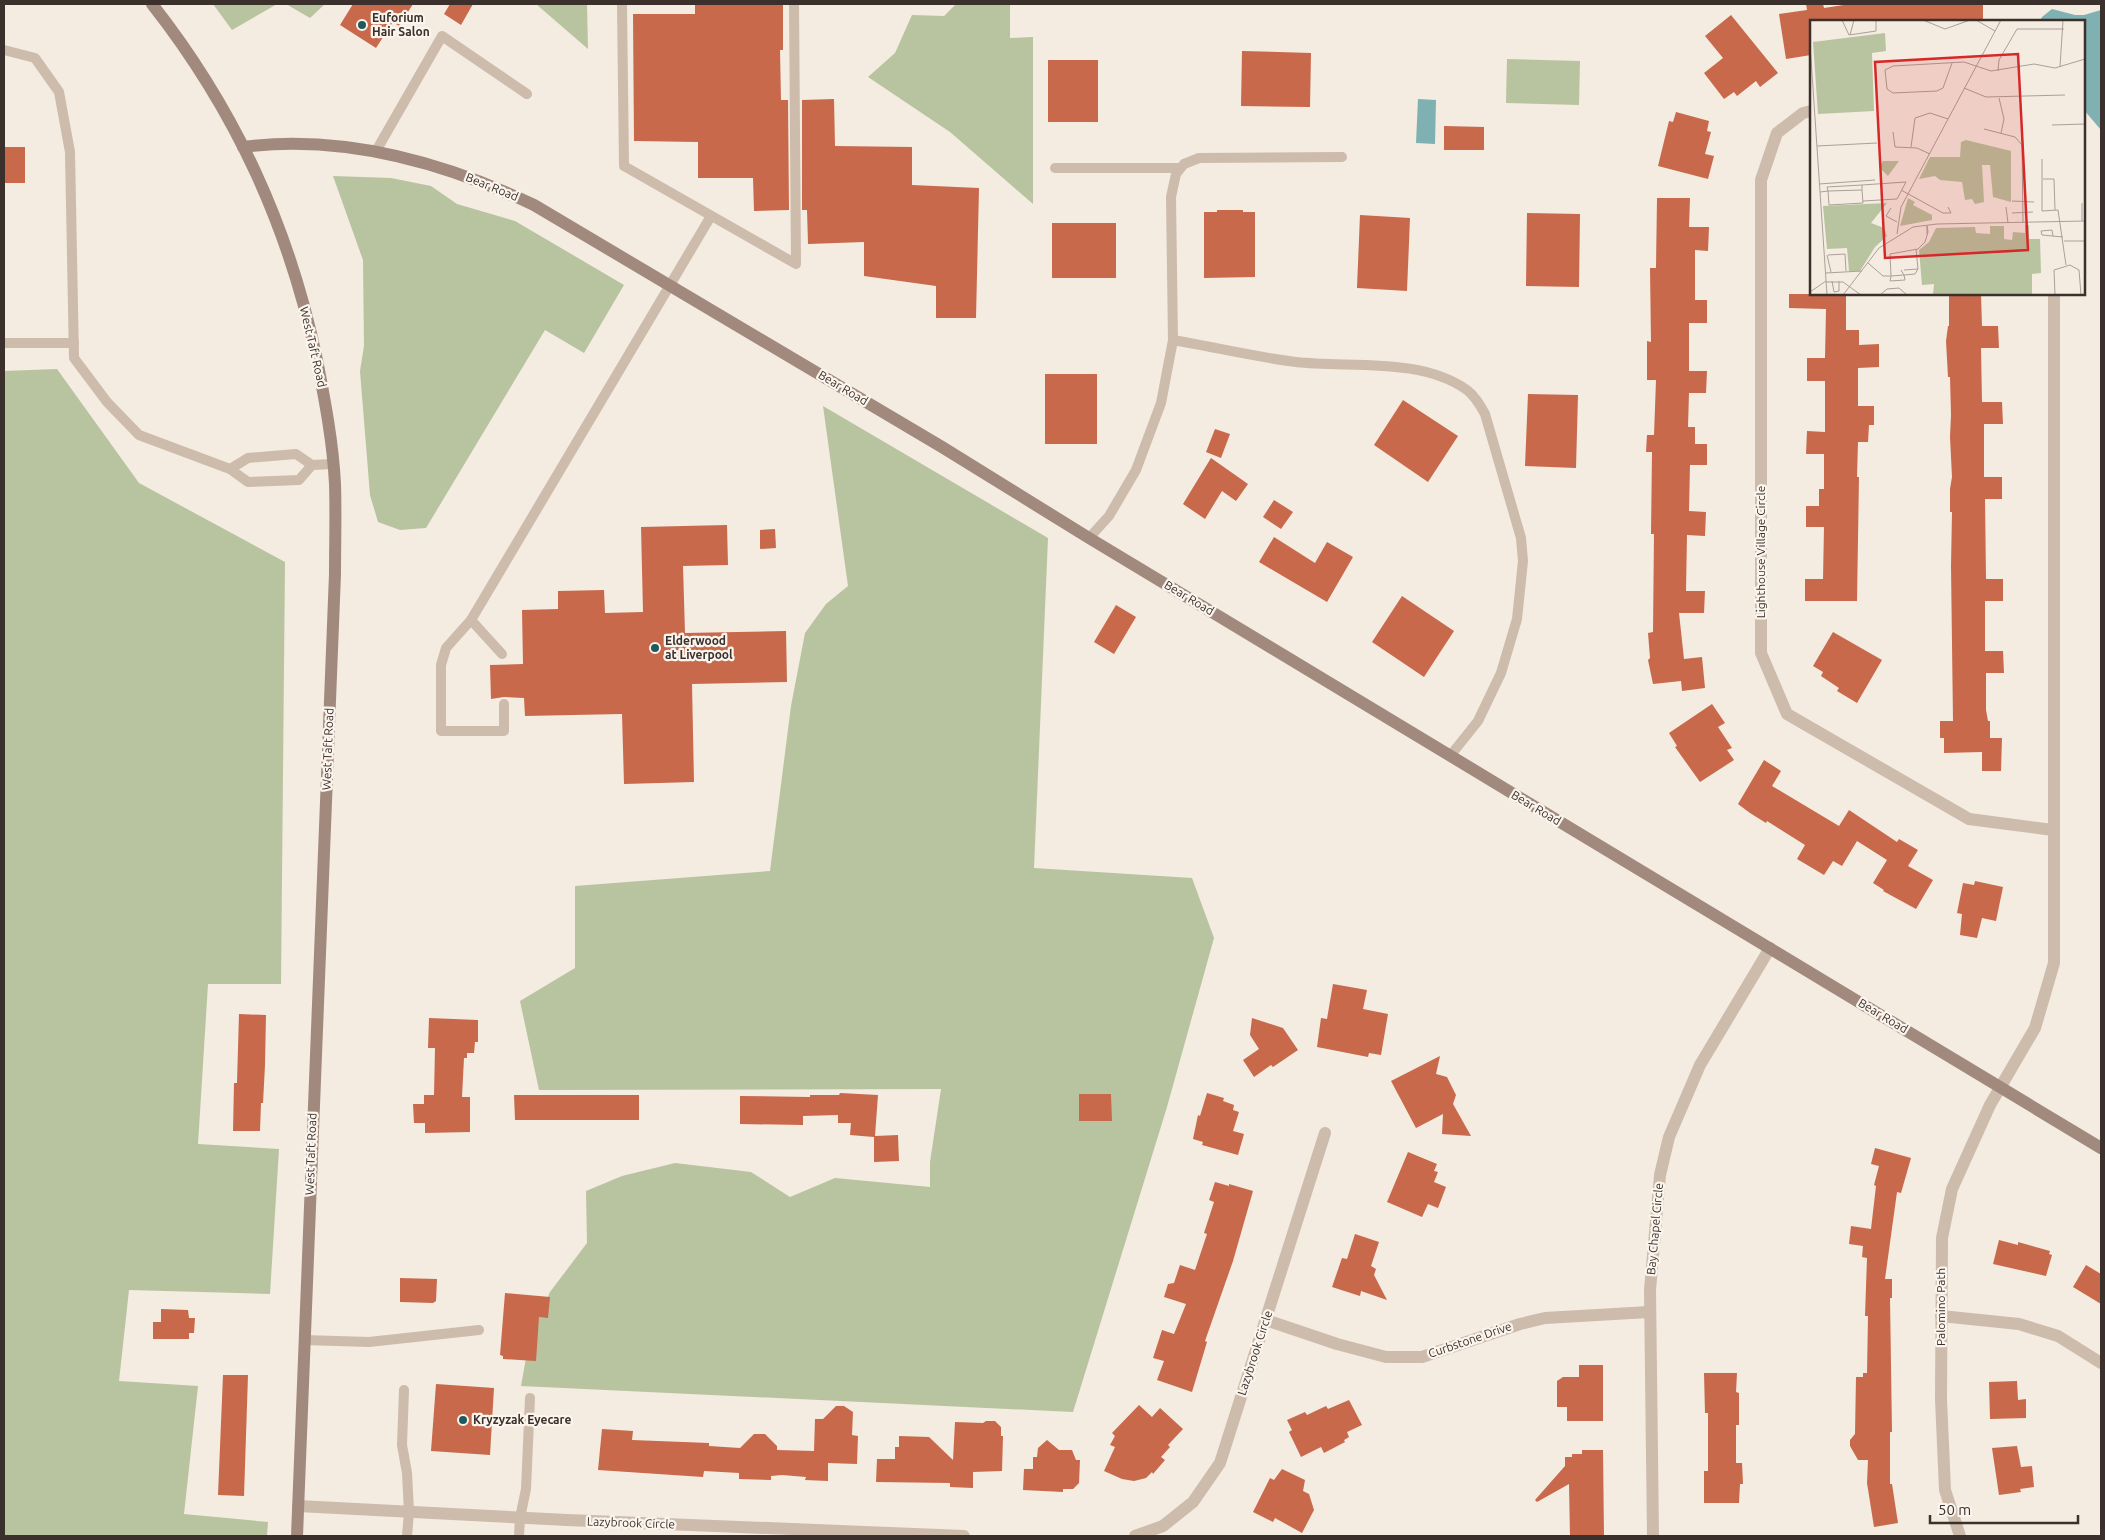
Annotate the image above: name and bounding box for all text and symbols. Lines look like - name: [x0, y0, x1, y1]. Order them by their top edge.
- place label: Euforium Hair Salon: [372, 11, 430, 38]
- marker: Euforium Hair Salon: [356, 19, 368, 31]
- inset map: [1810, 20, 2085, 295]
- street label: Bear Road: [464, 170, 520, 203]
- street label: West Taft Road: [298, 305, 329, 388]
- street label: Bear Road: [816, 368, 870, 407]
- street label: Lighthouse Village Circle: [1754, 486, 1767, 618]
- street label: Bear Road: [1162, 578, 1216, 617]
- place label: Elderwood at Liverpool: [665, 634, 733, 661]
- marker: Elderwood at Liverpool: [649, 642, 661, 654]
- street label: West Taft Road: [320, 708, 335, 790]
- street label: Bear Road: [1509, 788, 1563, 827]
- street label: Bear Road: [1856, 996, 1910, 1035]
- street label: West Taft Road: [303, 1113, 318, 1195]
- street label: Bay Chapel Circle: [1644, 1182, 1665, 1276]
- street label: Palomino Path: [1934, 1268, 1947, 1346]
- street label: Lazybrook Circle: [1235, 1309, 1274, 1397]
- street label: Curbstone Drive: [1427, 1319, 1513, 1360]
- place label: Kryzyzak Eyecare: [473, 1413, 571, 1426]
- marker: Kryzyzak Eyecare: [457, 1414, 469, 1426]
- scale bar: [1930, 1492, 2078, 1524]
- text: 50 m: [1938, 1501, 1971, 1518]
- street label: Lazybrook Circle: [587, 1514, 675, 1531]

